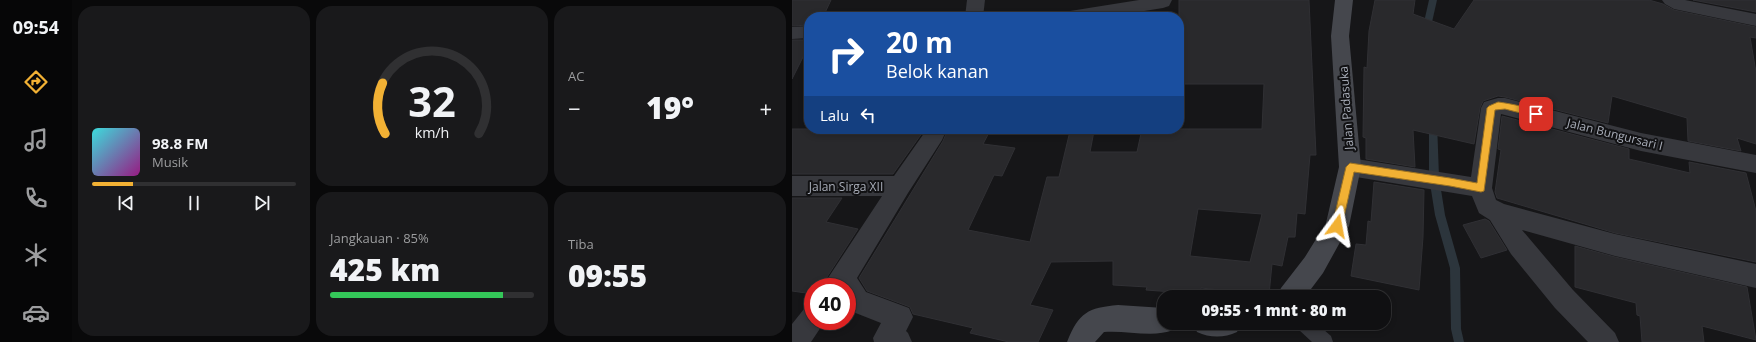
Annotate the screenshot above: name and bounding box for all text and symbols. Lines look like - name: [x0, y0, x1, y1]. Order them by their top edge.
- text: 09:54: [13, 15, 59, 39]
- text: 20 m: [886, 23, 953, 61]
- icon: right: [820, 28, 872, 80]
- text: Belok kanan: [886, 59, 989, 83]
- street label: Jalan Padasuka: [1335, 66, 1357, 151]
- text: AC: [568, 67, 584, 85]
- icon: directions: [22, 68, 50, 96]
- text: 32: [408, 73, 456, 129]
- text: 19°: [646, 87, 694, 128]
- text: −: [568, 93, 581, 123]
- text: +: [759, 93, 772, 123]
- pin: [1519, 97, 1553, 131]
- icon: arrive: [1525, 103, 1547, 125]
- icon: left: [857, 104, 879, 126]
- text: Lalu: [820, 105, 849, 125]
- street label: Jalan Bungursari I: [1564, 114, 1665, 154]
- text: km/h: [415, 122, 449, 141]
- icon: music: [22, 126, 50, 154]
- text: 98.8 FM: [152, 133, 208, 153]
- text: Musik: [152, 153, 188, 171]
- street label: Jalan Sirga XII: [808, 178, 883, 195]
- icon: phone: [22, 184, 50, 212]
- icon: previous: [115, 192, 137, 214]
- icon: pause: [183, 192, 205, 214]
- icon: next: [251, 192, 273, 214]
- position arrow: [1316, 205, 1358, 247]
- text: Jangkauan · 85%: [330, 229, 429, 247]
- text: Tiba: [568, 235, 594, 253]
- icon: climate: [22, 241, 50, 269]
- text: 425 km: [330, 249, 440, 290]
- text: 09:55: [568, 255, 647, 296]
- speed limit sign: 40: [804, 278, 856, 330]
- icon: car: [22, 299, 50, 327]
- text: 09:55 · 1 mnt · 80 m: [1202, 300, 1346, 320]

